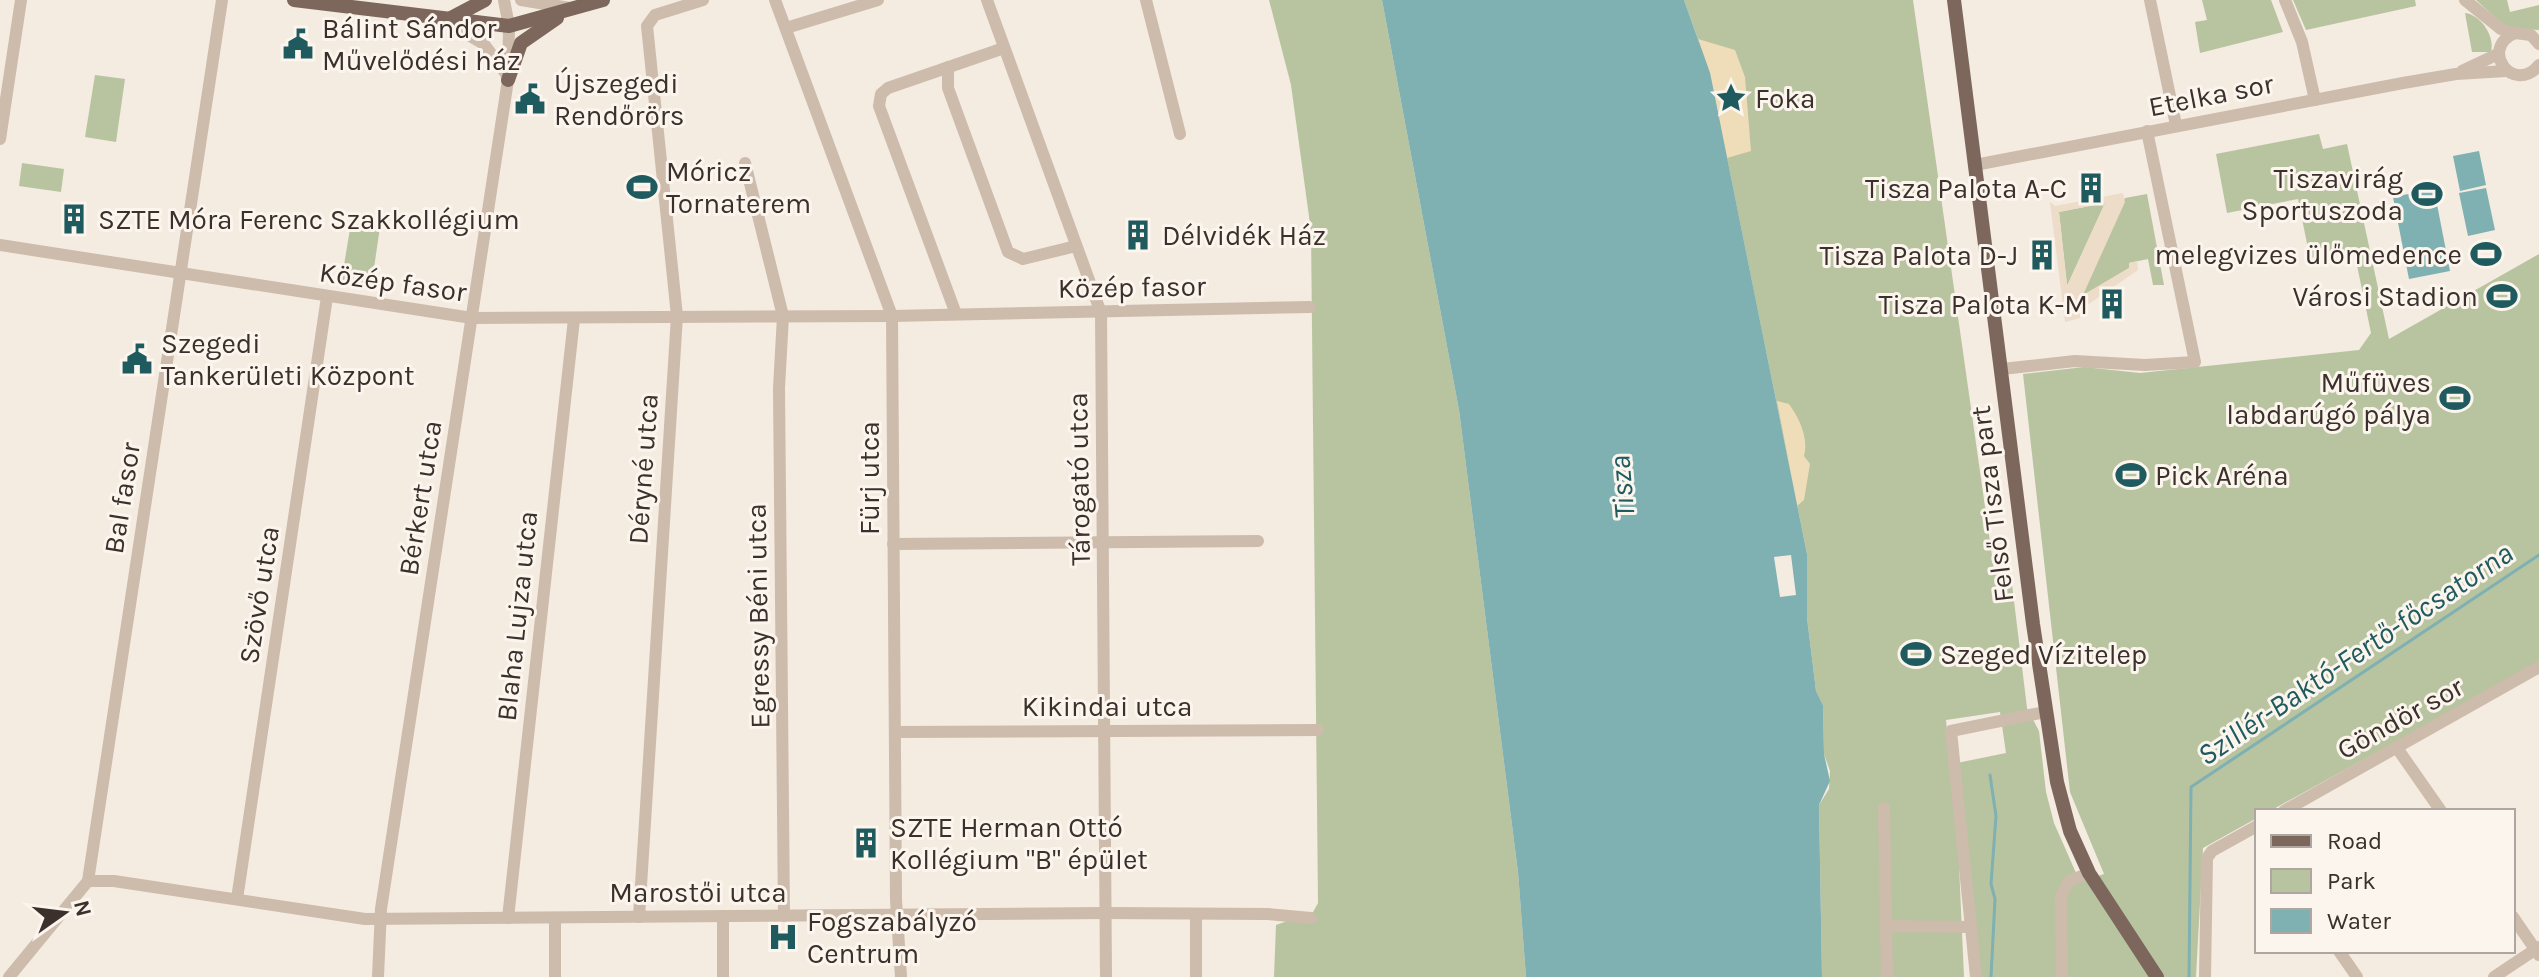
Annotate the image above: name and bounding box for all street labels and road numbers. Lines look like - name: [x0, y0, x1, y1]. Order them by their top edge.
- street label: Etelka sor: [2146, 67, 2277, 123]
- street label: Közép fasor: [317, 255, 470, 309]
- street label: Közép fasor: [1058, 269, 1207, 305]
- street label: Déryné utca: [621, 392, 665, 546]
- street label: Tárogató utca: [1061, 392, 1097, 566]
- street label: Felső Tisza part: [1964, 404, 2020, 604]
- street label: Bérkert utca: [391, 418, 449, 578]
- street label: Fürj utca: [853, 421, 886, 535]
- street label: Bal fasor: [97, 439, 147, 556]
- street label: Egressy Béni utca: [740, 503, 776, 729]
- street label: Blaha Lujza utca: [490, 509, 544, 723]
- street label: Szövő utca: [232, 524, 286, 666]
- street label: Göndör sor: [2331, 669, 2470, 766]
- street label: Kikindai utca: [1022, 690, 1192, 723]
- street label: Marostői utca: [609, 876, 787, 909]

